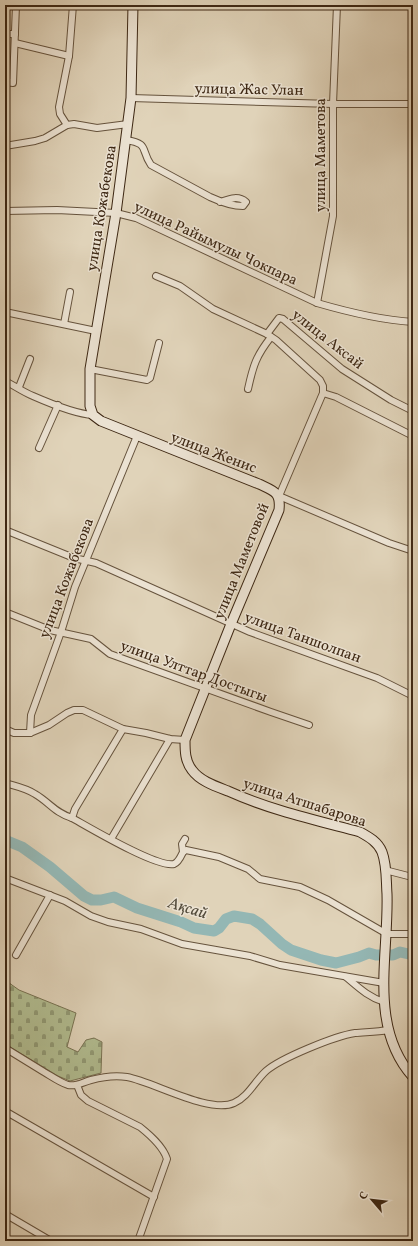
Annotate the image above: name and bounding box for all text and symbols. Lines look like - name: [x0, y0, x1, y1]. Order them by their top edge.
- street label: улица Жас Улан: [194, 79, 304, 102]
- street label: улица Маметова: [311, 98, 332, 212]
- street label: улица Кожабекова: [82, 144, 123, 273]
- street label: улица Райымулы Чокпара: [130, 197, 301, 292]
- street label: улица Аксай: [287, 305, 368, 375]
- street label: улица Женис: [167, 427, 260, 480]
- street label: улица Маметовой: [209, 500, 275, 623]
- street label: улица Кожабекова: [35, 515, 100, 642]
- street label: улица Таншолпан: [241, 608, 364, 669]
- street label: улица Улттар Достыгы: [117, 636, 270, 709]
- street label: улица Атшабарова: [240, 774, 369, 833]
- water label: Ақсай: [164, 892, 210, 925]
- north arrow: [352, 1180, 392, 1220]
- text: С: [356, 1189, 373, 1203]

